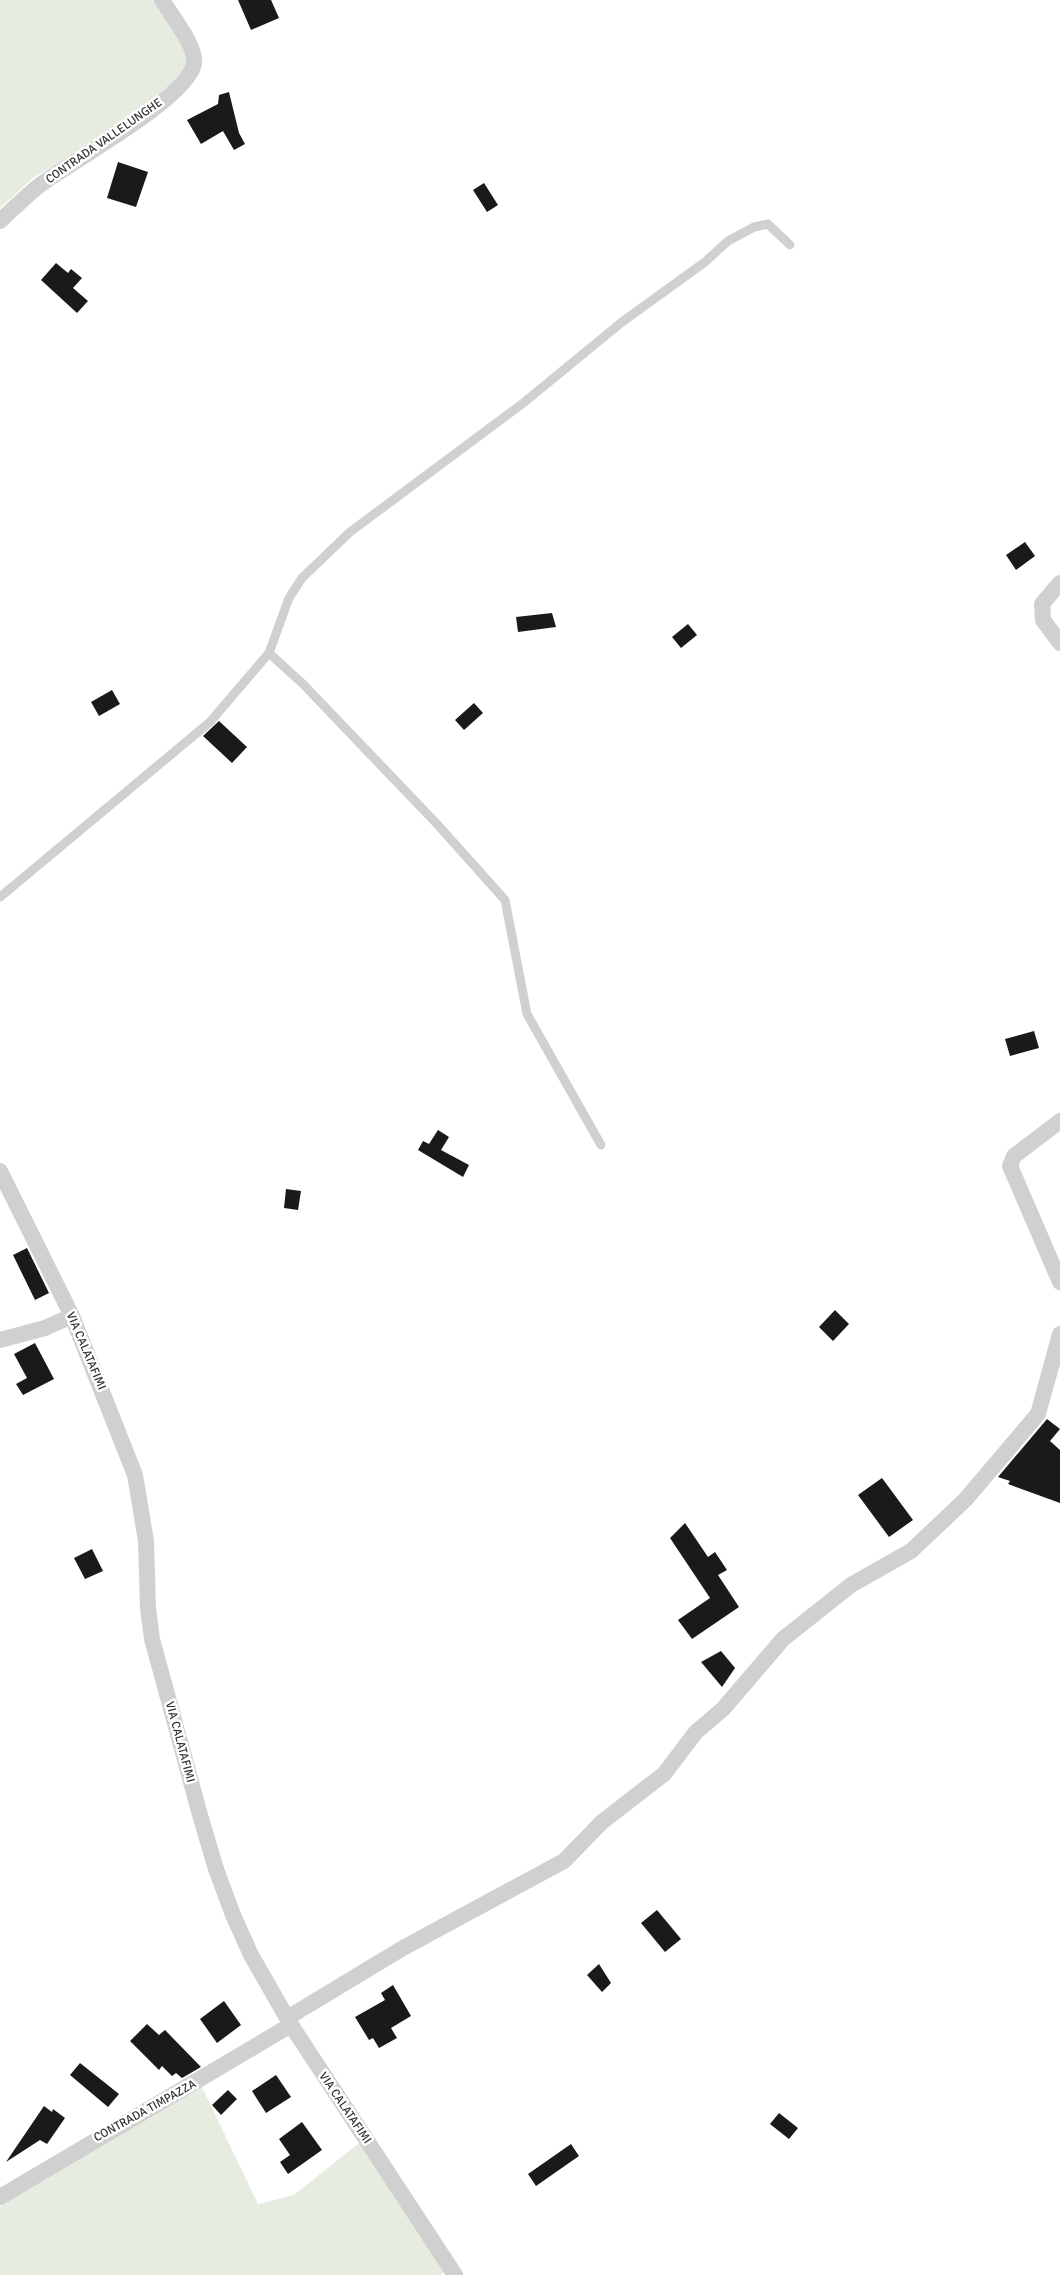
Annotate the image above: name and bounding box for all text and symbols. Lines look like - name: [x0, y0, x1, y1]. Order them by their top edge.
- street label: CONTRADA VALLELUNGHE: [43, 95, 165, 187]
- street label: VIA CALATAFIMI: [63, 1310, 109, 1392]
- street label: VIA CALATAFIMI: [162, 1700, 198, 1784]
- street label: VIA CALATAFIMI: [316, 2069, 374, 2147]
- street label: CONTRADA TIMPAZZA: [91, 2076, 199, 2145]

